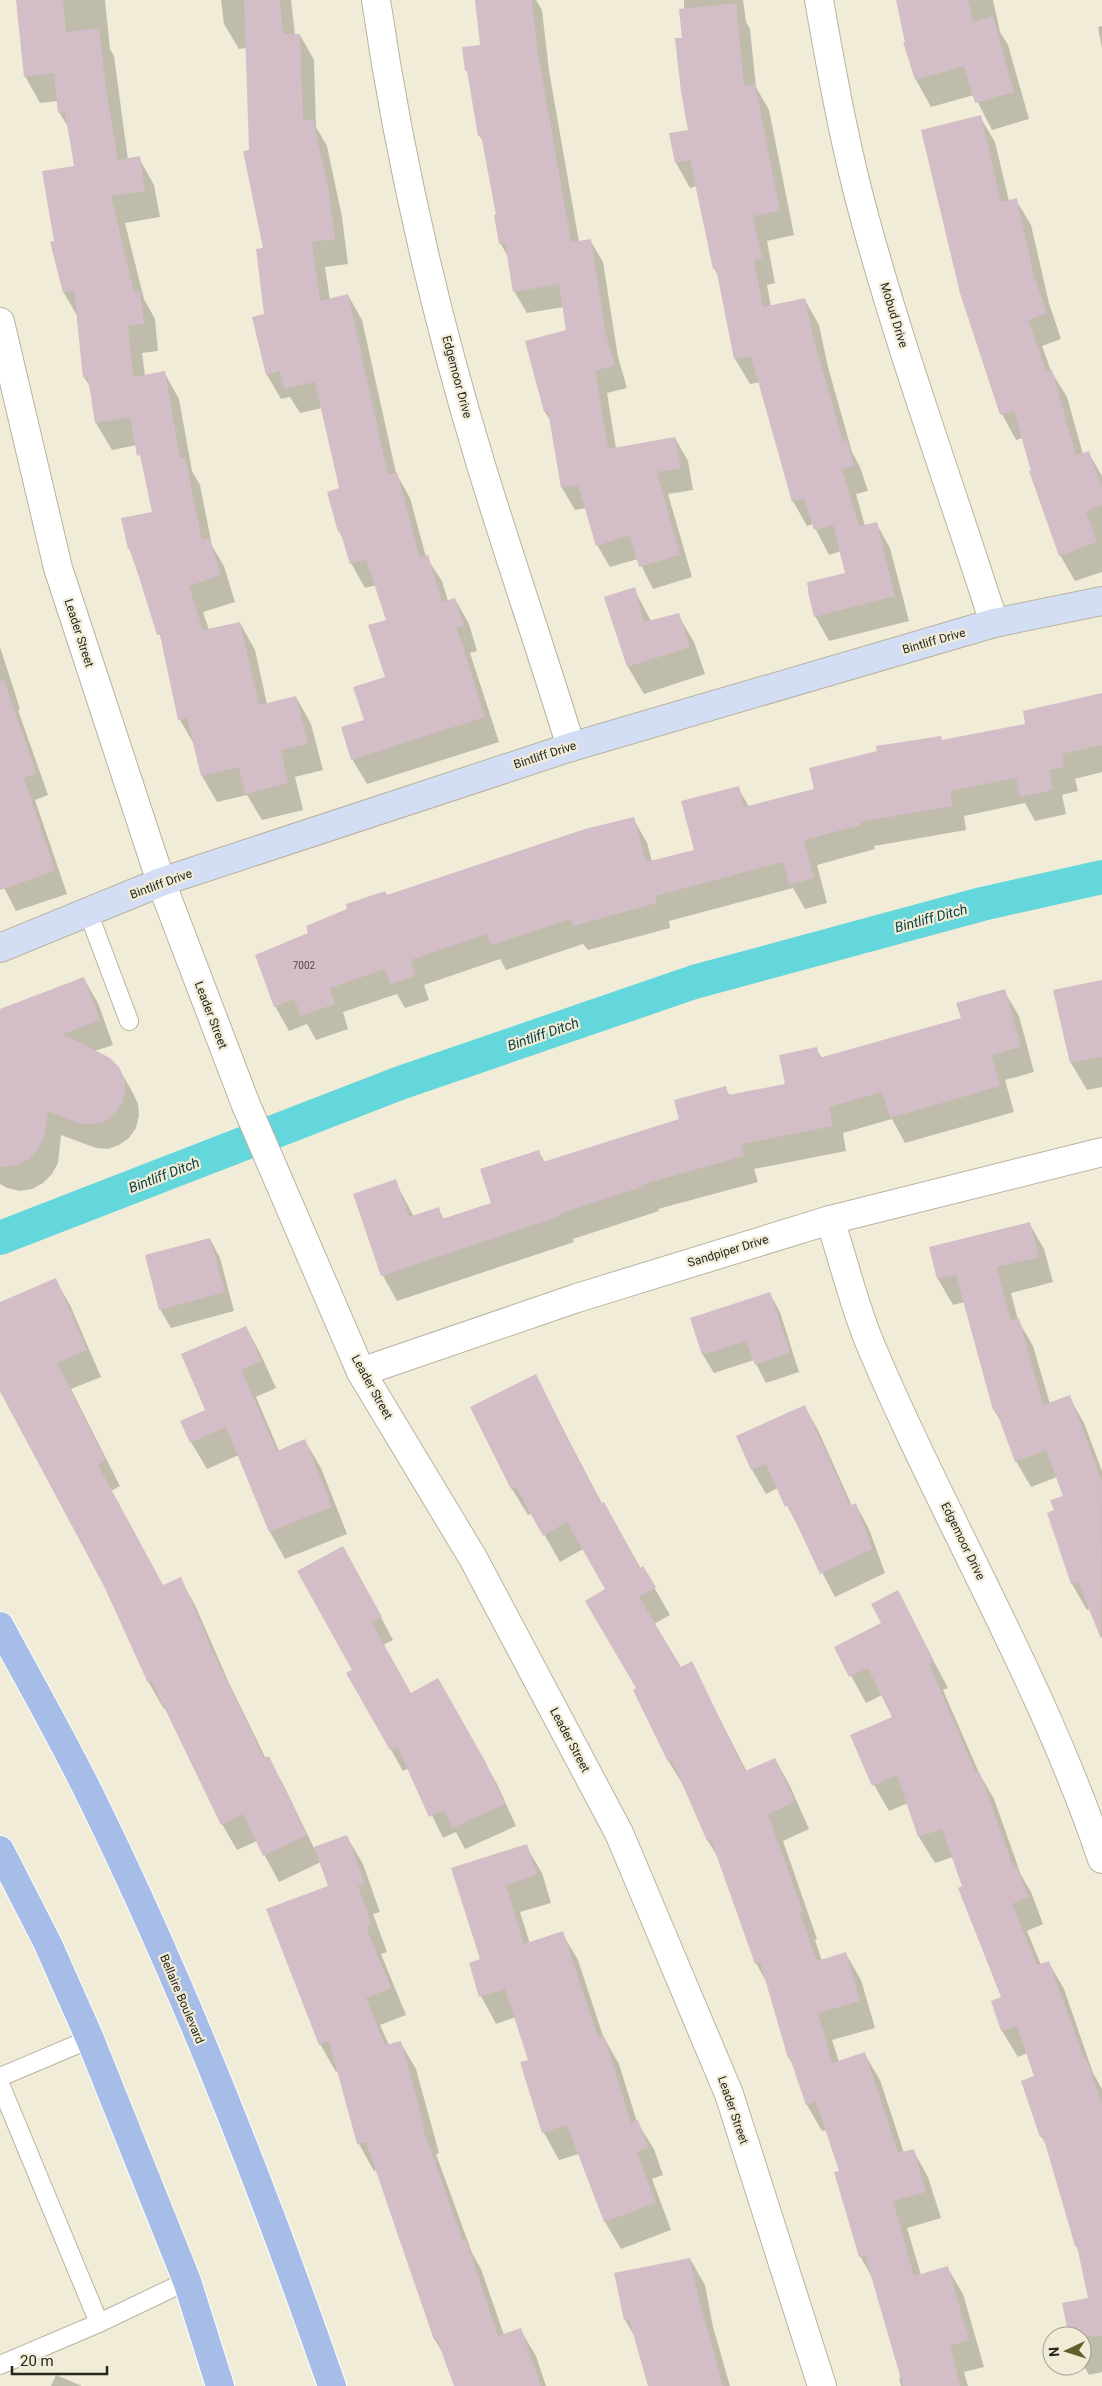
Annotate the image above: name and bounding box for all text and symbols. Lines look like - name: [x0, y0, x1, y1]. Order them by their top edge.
- street label: Mobud Drive: [877, 281, 911, 349]
- street label: Edgemoor Drive: [439, 334, 475, 420]
- street label: Leader Street: [61, 597, 97, 669]
- street label: Bintliff Drive: [901, 625, 967, 657]
- street label: Bintliff Drive: [512, 738, 578, 772]
- street label: Bintliff Drive: [128, 866, 194, 902]
- water label: Bintliff Ditch: [893, 901, 969, 935]
- house number: 7002: [293, 960, 316, 971]
- street label: Leader Street: [192, 979, 230, 1051]
- water label: Bintliff Ditch: [505, 1014, 581, 1054]
- water label: Bintliff Ditch: [126, 1154, 202, 1196]
- street label: Sandpiper Drive: [686, 1232, 770, 1270]
- street label: Leader Street: [349, 1352, 395, 1422]
- street label: Edgemoor Drive: [938, 1500, 988, 1582]
- street label: Leader Street: [547, 1705, 593, 1775]
- street label: Bellaire Boulevard: [157, 1952, 207, 2046]
- street label: Leader Street: [715, 2074, 751, 2146]
- north arrow: [1042, 2326, 1092, 2376]
- scale bar: [12, 2344, 108, 2376]
- text: N: [1046, 2346, 1062, 2357]
- text: 20 m: [20, 2352, 54, 2370]

